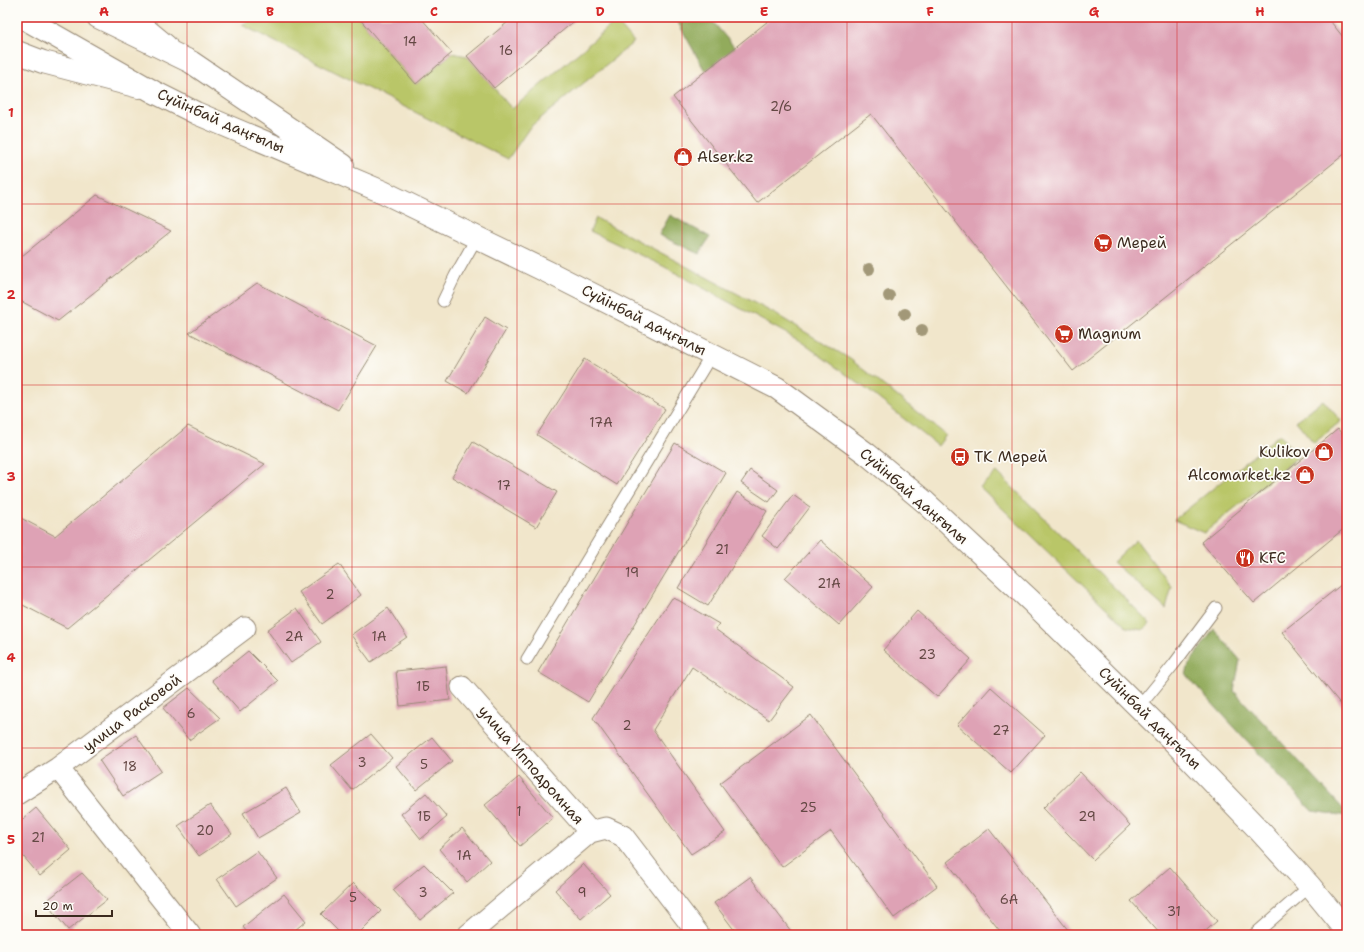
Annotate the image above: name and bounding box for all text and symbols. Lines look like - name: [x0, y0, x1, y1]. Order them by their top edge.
- text: A: [99, 3, 109, 20]
- text: B: [266, 3, 274, 20]
- text: C: [430, 3, 438, 20]
- text: D: [595, 3, 605, 20]
- text: E: [760, 3, 769, 20]
- text: F: [926, 3, 934, 20]
- text: G: [1089, 3, 1100, 20]
- text: H: [1255, 3, 1265, 20]
- house number: 14: [403, 33, 417, 50]
- house number: 16: [499, 42, 513, 59]
- street label: Сүйінбай даңғылы: [154, 84, 288, 158]
- house number: 2/6: [770, 98, 792, 115]
- text: 1: [8, 104, 14, 121]
- shop icon: Alser.kz: [672, 146, 694, 168]
- place label: Alser.kz: [697, 147, 754, 167]
- supermarket icon: Мерей: [1092, 232, 1114, 254]
- place label: Мерей: [1117, 233, 1167, 253]
- street label: Сүйінбай даңғылы: [578, 280, 710, 360]
- text: 2: [6, 286, 16, 303]
- supermarket icon: Magnum: [1053, 323, 1075, 345]
- place label: Magnum: [1078, 324, 1141, 344]
- house number: 17А: [589, 414, 613, 431]
- shop icon: Kulikov: [1313, 441, 1335, 463]
- place label: Kulikov: [1259, 442, 1310, 462]
- street label: Сүйінбай даңғылы: [856, 443, 972, 549]
- bus stop icon: ТК Мерей: [949, 446, 971, 468]
- place label: ТК Мерей: [974, 447, 1047, 467]
- shop icon: Alcomarket.kz: [1294, 464, 1316, 486]
- place label: Alcomarket.kz: [1187, 465, 1291, 485]
- text: 3: [6, 468, 16, 485]
- house number: 17: [497, 477, 511, 494]
- house number: 21: [715, 541, 729, 558]
- restaurant icon: KFC: [1234, 547, 1256, 569]
- place label: KFC: [1259, 548, 1286, 568]
- house number: 19: [625, 564, 639, 581]
- house number: 21А: [817, 575, 841, 592]
- house number: 2: [325, 586, 335, 603]
- house number: 2А: [285, 628, 303, 645]
- house number: 1А: [372, 628, 386, 645]
- house number: 23: [918, 646, 936, 663]
- text: 4: [6, 649, 16, 666]
- street label: Сүйінбай даңғылы: [1094, 662, 1206, 774]
- street label: улица Расковой: [79, 669, 185, 757]
- house number: 1Б: [416, 678, 430, 695]
- street label: улица Ипподромная: [474, 701, 588, 829]
- house number: 6: [186, 705, 196, 722]
- house number: 2: [622, 717, 632, 734]
- house number: 27: [992, 722, 1010, 739]
- house number: 3: [357, 754, 367, 771]
- house number: 5: [420, 756, 428, 773]
- house number: 18: [123, 758, 137, 775]
- house number: 25: [800, 799, 816, 816]
- house number: 1: [516, 803, 522, 820]
- house number: 1Б: [417, 808, 431, 825]
- house number: 29: [1078, 808, 1096, 825]
- house number: 20: [196, 822, 214, 839]
- house number: 21: [31, 829, 45, 846]
- text: 5: [7, 831, 15, 848]
- house number: 1А: [457, 847, 471, 864]
- house number: 3: [418, 884, 428, 901]
- house number: 9: [577, 884, 587, 901]
- house number: 5: [349, 889, 357, 906]
- house number: 6А: [1000, 891, 1018, 908]
- scale bar: [36, 892, 112, 918]
- text: 20 m: [42, 898, 73, 914]
- house number: 31: [1167, 903, 1181, 920]

